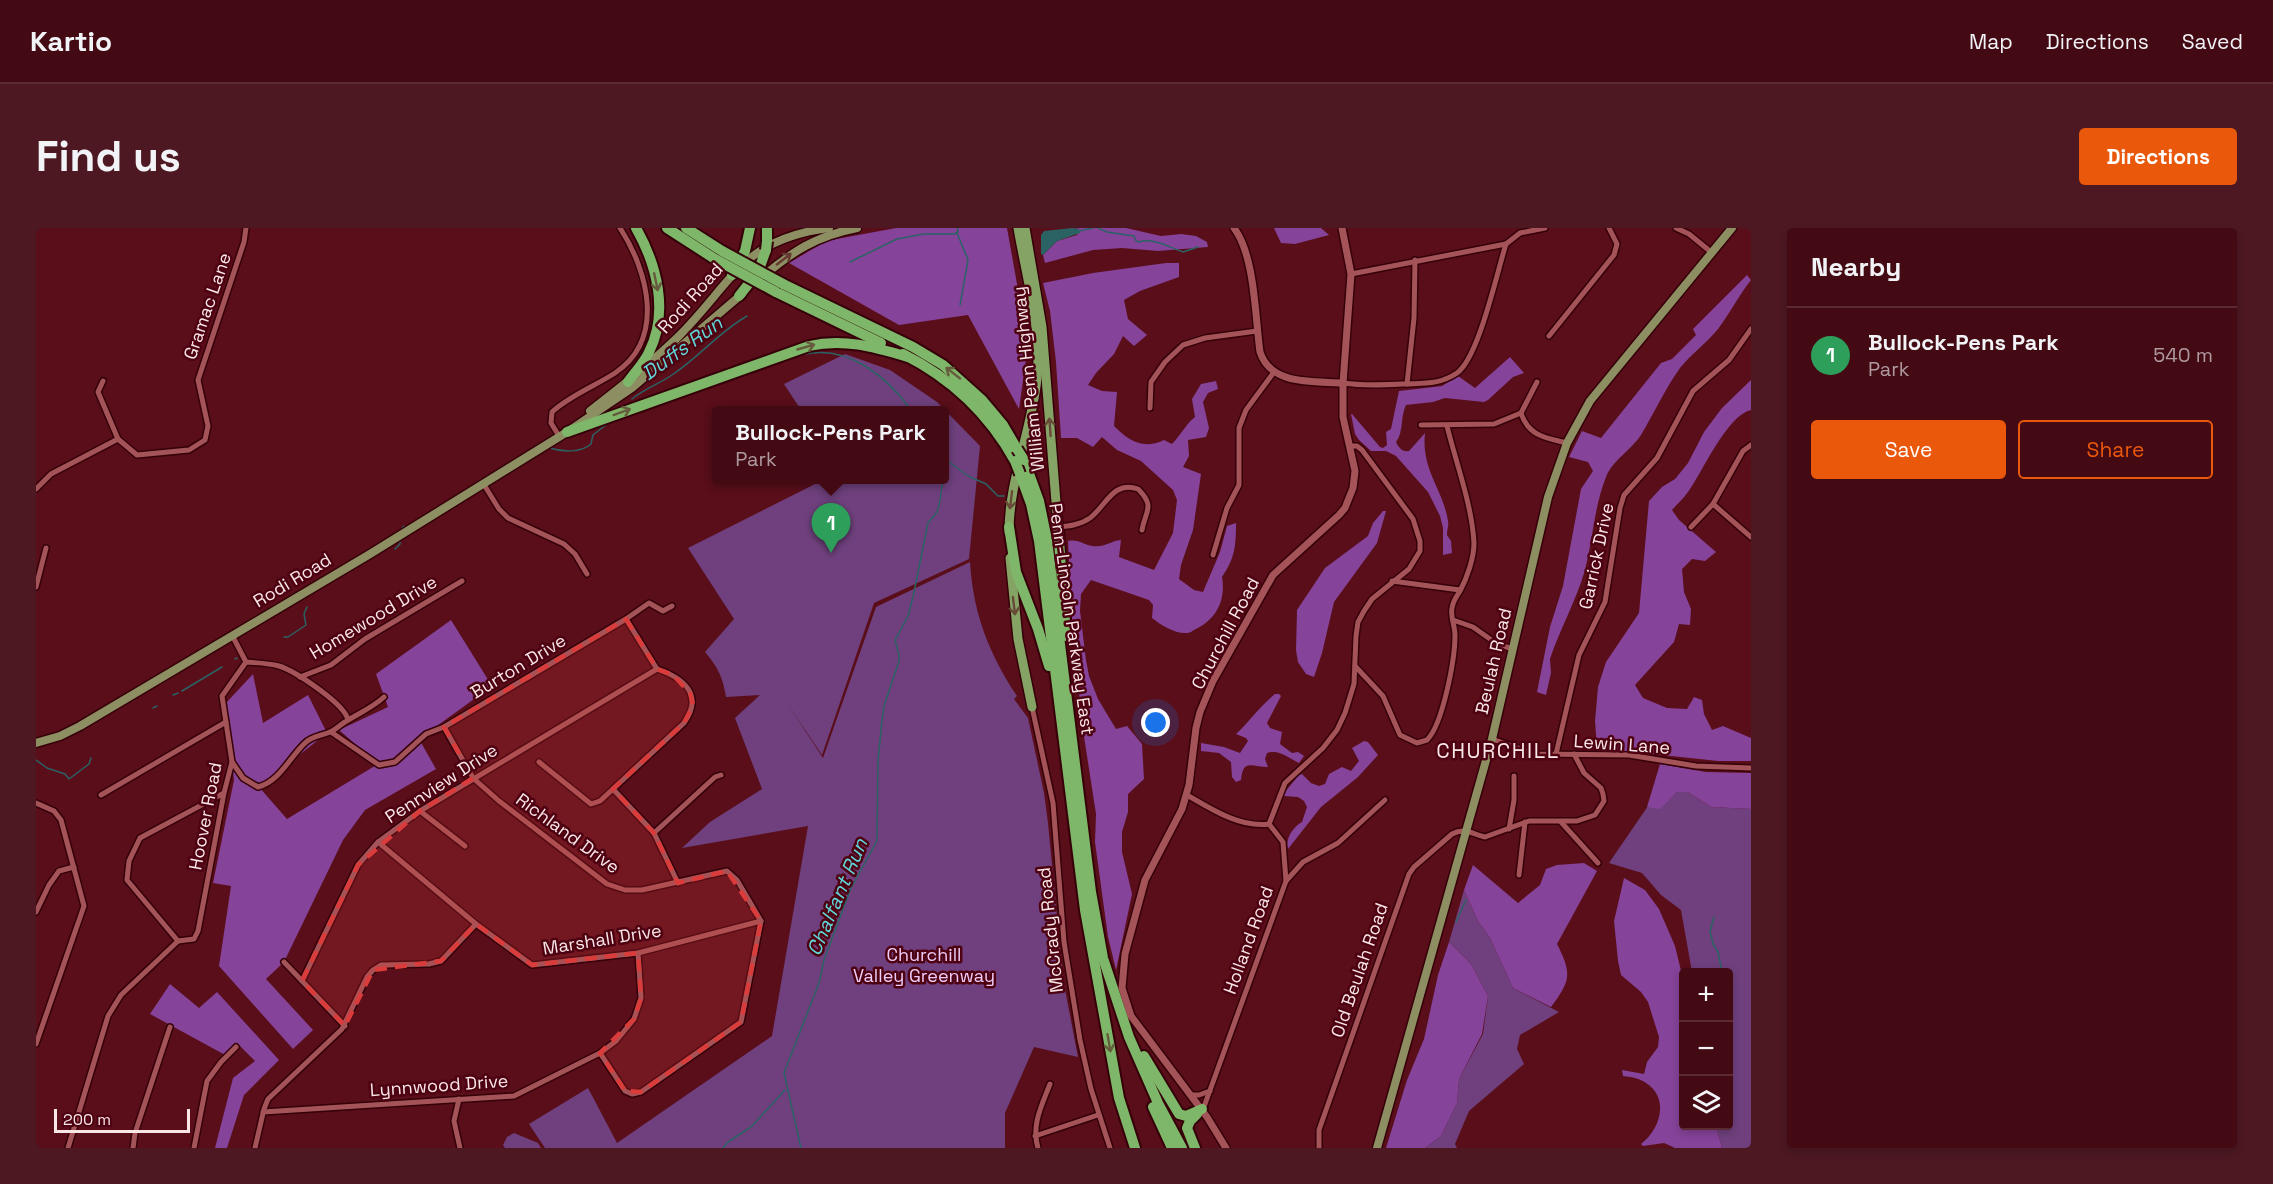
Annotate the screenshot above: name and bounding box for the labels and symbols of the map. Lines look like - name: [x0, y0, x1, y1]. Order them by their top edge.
- street label: Gramac Lane: [178, 250, 236, 362]
- one-way arrow: [776, 252, 792, 265]
- street label: Rodi Road: [652, 258, 728, 338]
- one-way arrow: [651, 272, 662, 292]
- street label: William Penn Highway: [1007, 285, 1049, 473]
- water label: Duffs Run: [637, 310, 728, 386]
- one-way arrow: [796, 341, 815, 352]
- one-way arrow: [945, 366, 961, 379]
- one-way arrow: [612, 405, 631, 416]
- one-way arrow: [1044, 417, 1055, 437]
- one-way arrow: [1006, 490, 1017, 510]
- street label: Penn-Lincoln Parkway East: [1044, 501, 1100, 737]
- street label: Garrick Drive: [1573, 501, 1619, 611]
- pin: 1: [812, 504, 850, 553]
- street label: Rodi Road: [249, 548, 335, 612]
- street label: Homewood Drive: [305, 570, 441, 664]
- street label: Churchill Road: [1186, 573, 1264, 693]
- one-way arrow: [1009, 596, 1020, 616]
- street label: Beulah Road: [1470, 606, 1516, 716]
- street label: Burton Drive: [466, 628, 570, 704]
- your location: [1141, 708, 1170, 737]
- street label: Lewin Lane: [1573, 729, 1671, 759]
- district label: CHURCHILL: [1436, 737, 1560, 764]
- street label: Pennview Drive: [380, 738, 502, 828]
- street label: Hoover Road: [183, 760, 227, 872]
- street label: Richland Drive: [512, 788, 624, 878]
- water label: Chalfant Run: [801, 834, 874, 960]
- street label: McCrady Road: [1032, 866, 1068, 994]
- street label: Holland Road: [1218, 883, 1278, 997]
- street label: Old Beulah Road: [1325, 900, 1393, 1040]
- street label: Marshall Drive: [541, 918, 663, 960]
- park label: Churchill Valley Greenway: [853, 943, 995, 987]
- one-way arrow: [1104, 1033, 1115, 1052]
- street label: Lynnwood Drive: [369, 1069, 509, 1101]
- scale bar: [54, 1106, 190, 1134]

